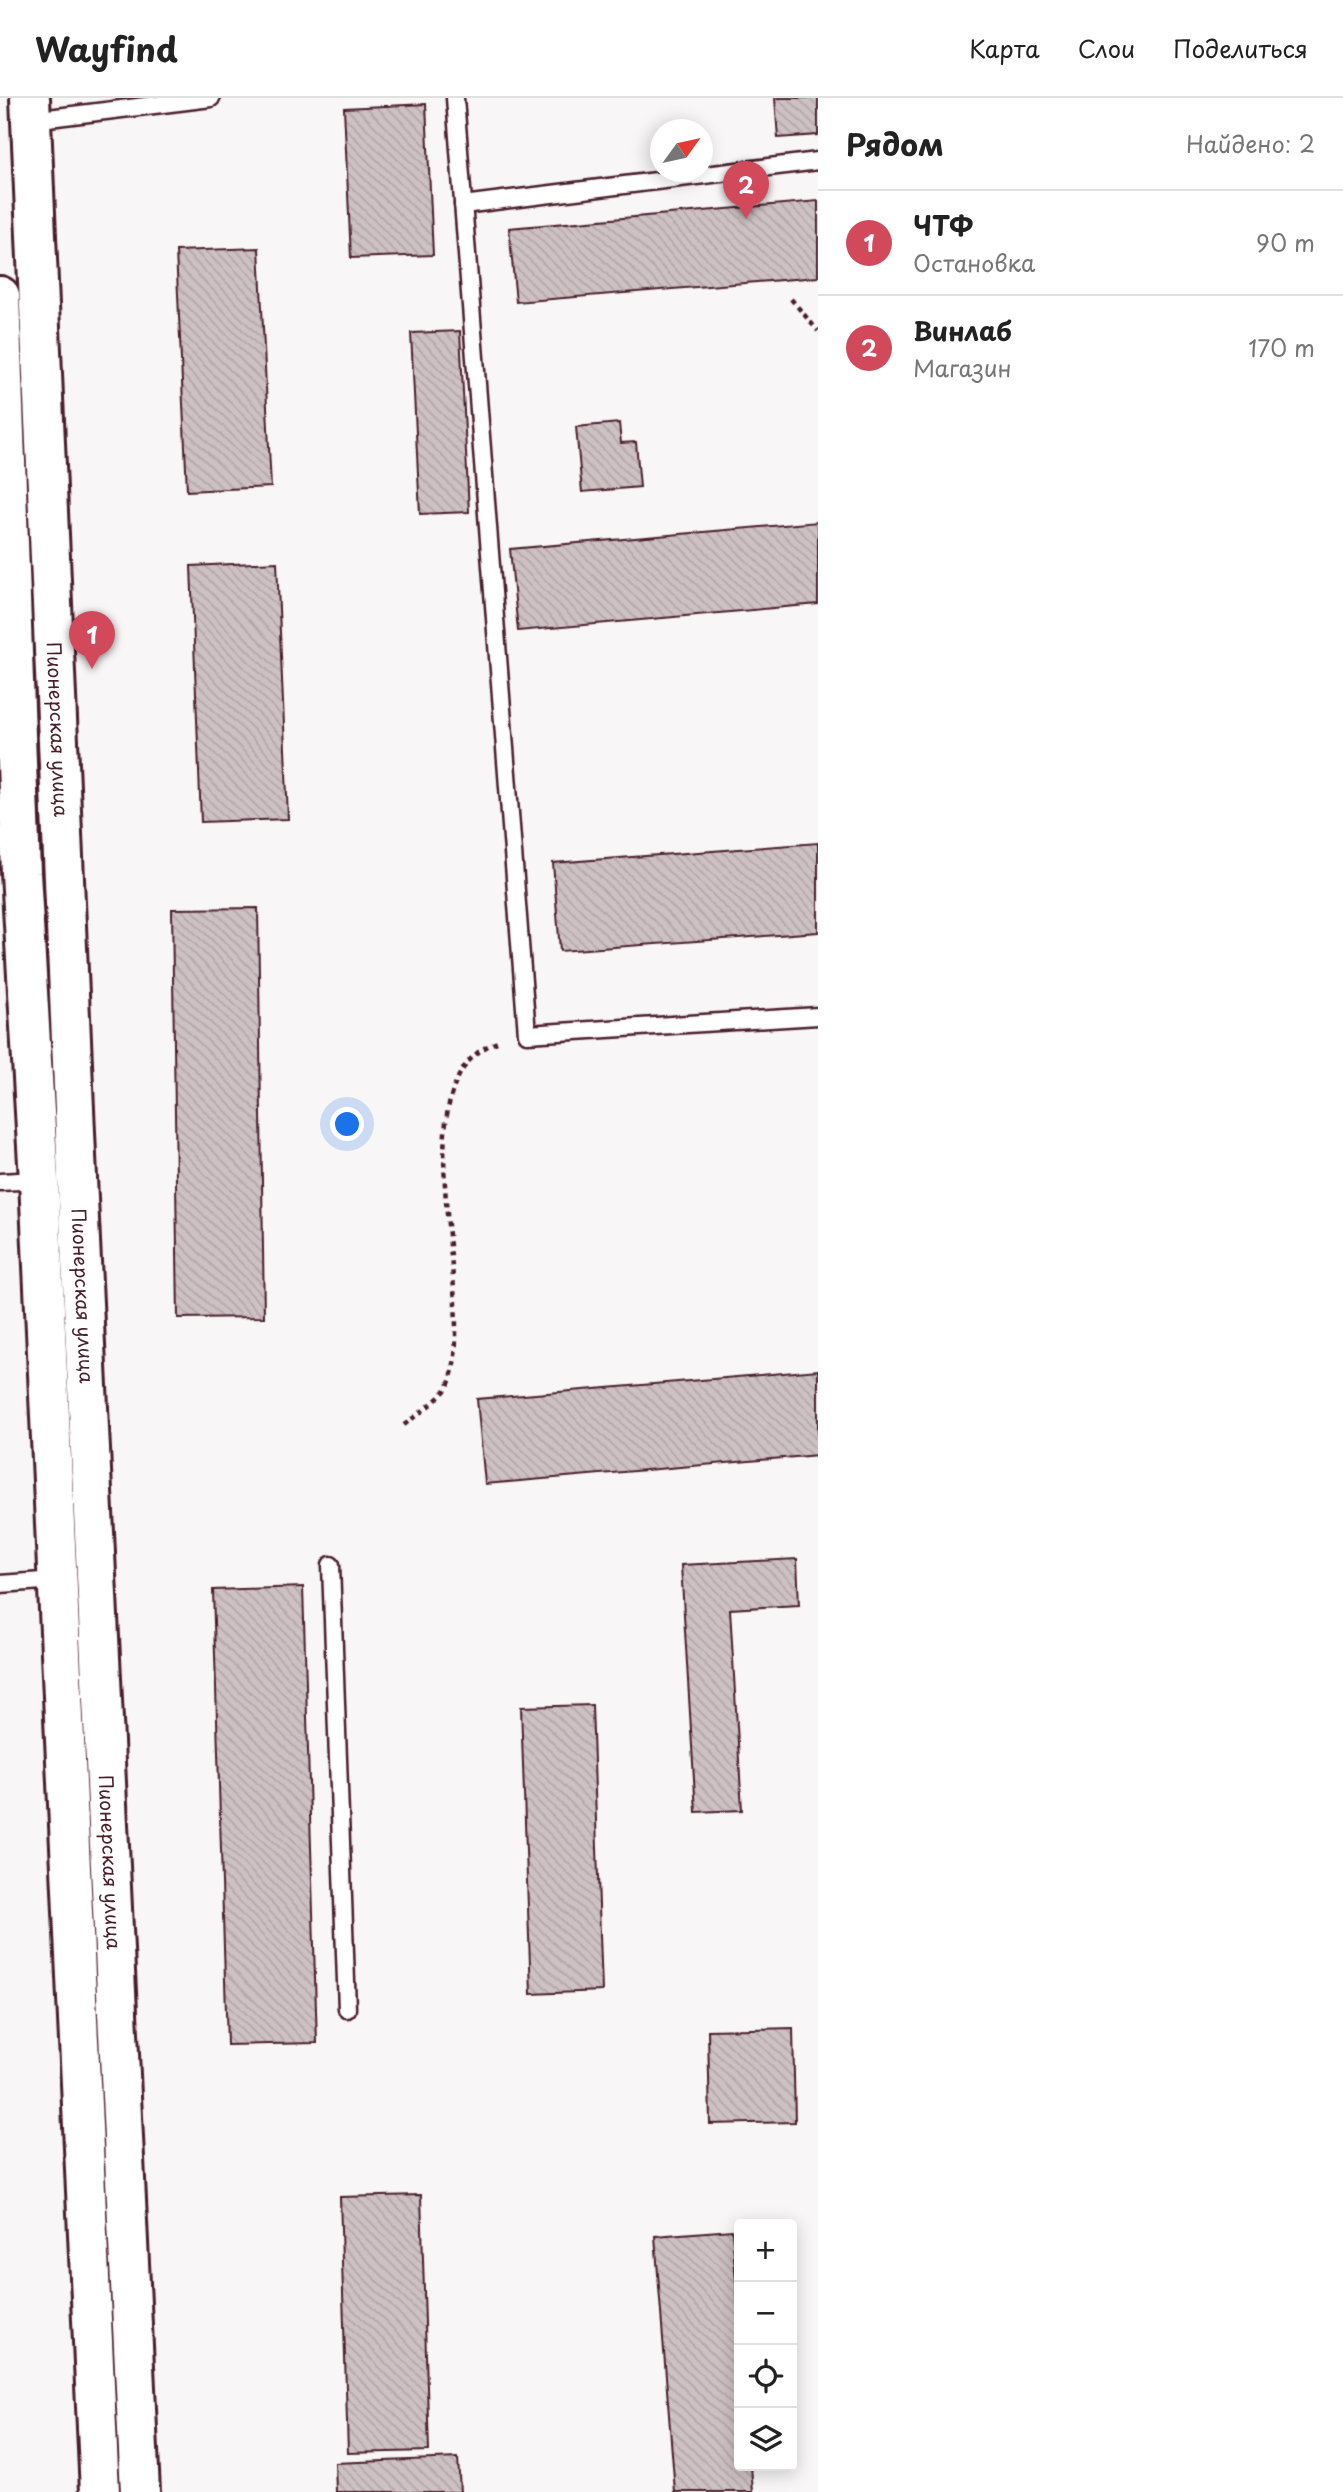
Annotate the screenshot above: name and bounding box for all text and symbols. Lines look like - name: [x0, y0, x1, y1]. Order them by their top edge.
- text: Wayfind: [35, 23, 178, 73]
- text: Карта: [969, 30, 1040, 66]
- text: Слои: [1078, 30, 1135, 66]
- text: Поделиться: [1173, 30, 1308, 66]
- north arrow: [650, 119, 713, 182]
- text: Рядом: [846, 121, 944, 166]
- text: Найдено: 2: [1186, 126, 1315, 161]
- pin: 2: [723, 161, 769, 219]
- text: ЧТФ: [913, 206, 973, 245]
- text: 1: [864, 225, 875, 260]
- text: 90 m: [1256, 225, 1315, 260]
- text: Остановка: [913, 245, 1035, 280]
- text: Винлаб: [913, 311, 1012, 350]
- text: 2: [861, 330, 877, 365]
- text: 170 m: [1248, 330, 1315, 365]
- text: Магазин: [913, 350, 1012, 385]
- pin: 1: [69, 611, 115, 669]
- street label: Пионерская улица: [41, 641, 76, 817]
- your location: [330, 1107, 364, 1141]
- street label: Пионерская улица: [65, 1208, 102, 1384]
- street label: Пионерская улица: [93, 1774, 129, 1950]
- map controls: [734, 2219, 797, 2471]
- button: +: [734, 2219, 797, 2282]
- button: −: [734, 2282, 797, 2345]
- button: locate: [734, 2345, 797, 2408]
- button: layers: [734, 2408, 797, 2471]

